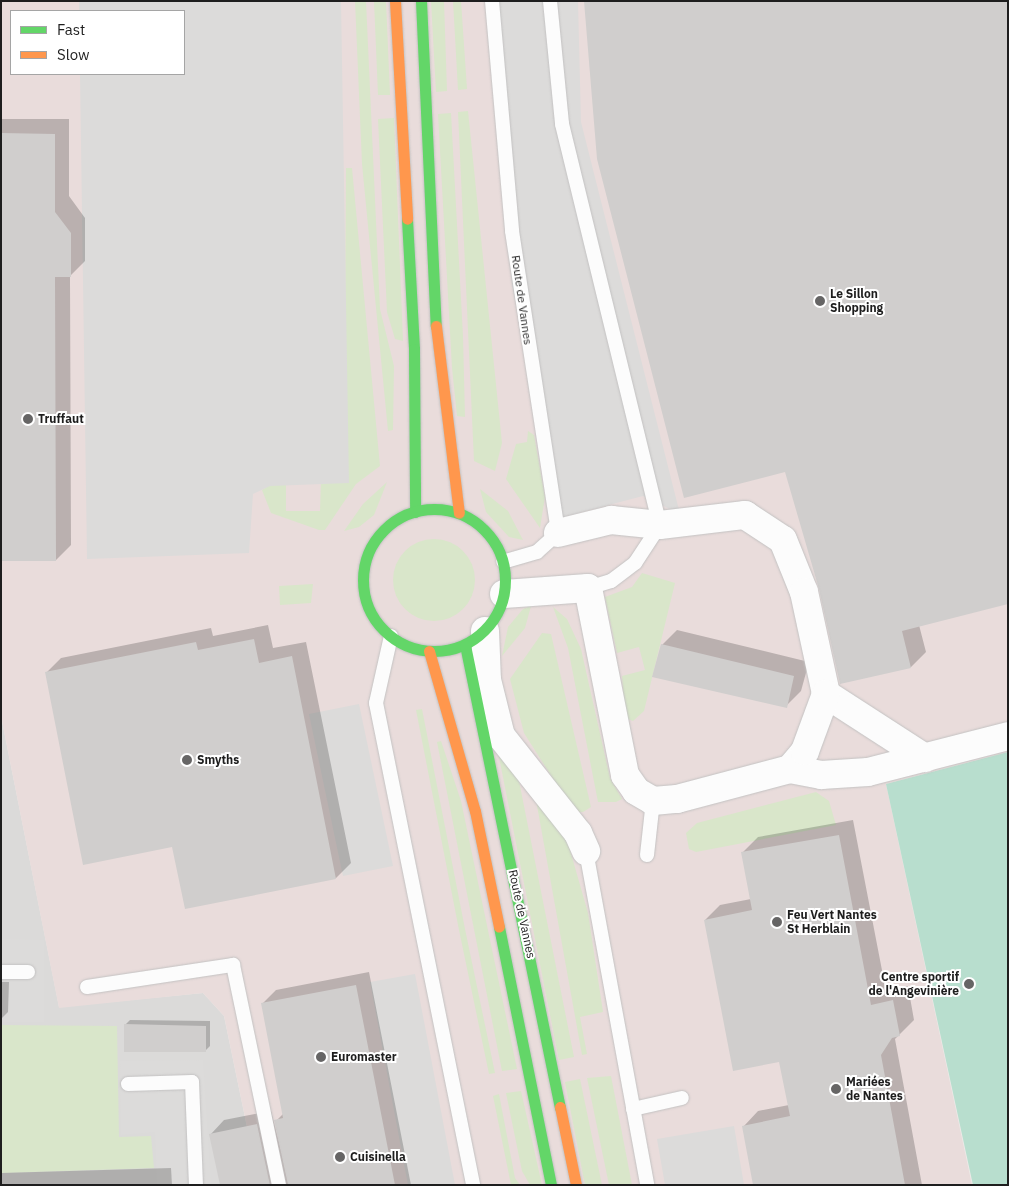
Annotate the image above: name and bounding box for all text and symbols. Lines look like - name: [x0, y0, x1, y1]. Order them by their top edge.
- legend: [10, 10, 185, 75]
- text: Fast: [57, 20, 85, 39]
- text: Slow: [57, 45, 90, 64]
- street label: Route de Vannes: [509, 254, 535, 346]
- place label: Le Sillon Shopping: [830, 287, 883, 315]
- marker: Le Sillon Shopping: [814, 295, 826, 307]
- place label: Truffaut: [38, 412, 84, 426]
- marker: Truffaut: [22, 413, 34, 425]
- place label: Smyths: [197, 753, 239, 767]
- marker: Smyths: [181, 754, 193, 766]
- street label: Route de Vannes: [506, 868, 538, 960]
- place label: Feu Vert Nantes St Herblain: [787, 908, 877, 936]
- marker: Feu Vert Nantes St Herblain: [771, 916, 783, 928]
- place label: Centre sportif de l'Angevinière: [869, 970, 959, 998]
- marker: Centre sportif de l'Angevinière: [963, 978, 975, 990]
- place label: Euromaster: [331, 1050, 397, 1064]
- marker: Euromaster: [315, 1051, 327, 1063]
- place label: Mariées de Nantes: [846, 1075, 903, 1103]
- marker: Mariées de Nantes: [830, 1083, 842, 1095]
- place label: Cuisinella: [350, 1150, 406, 1164]
- marker: Cuisinella: [334, 1151, 346, 1163]

